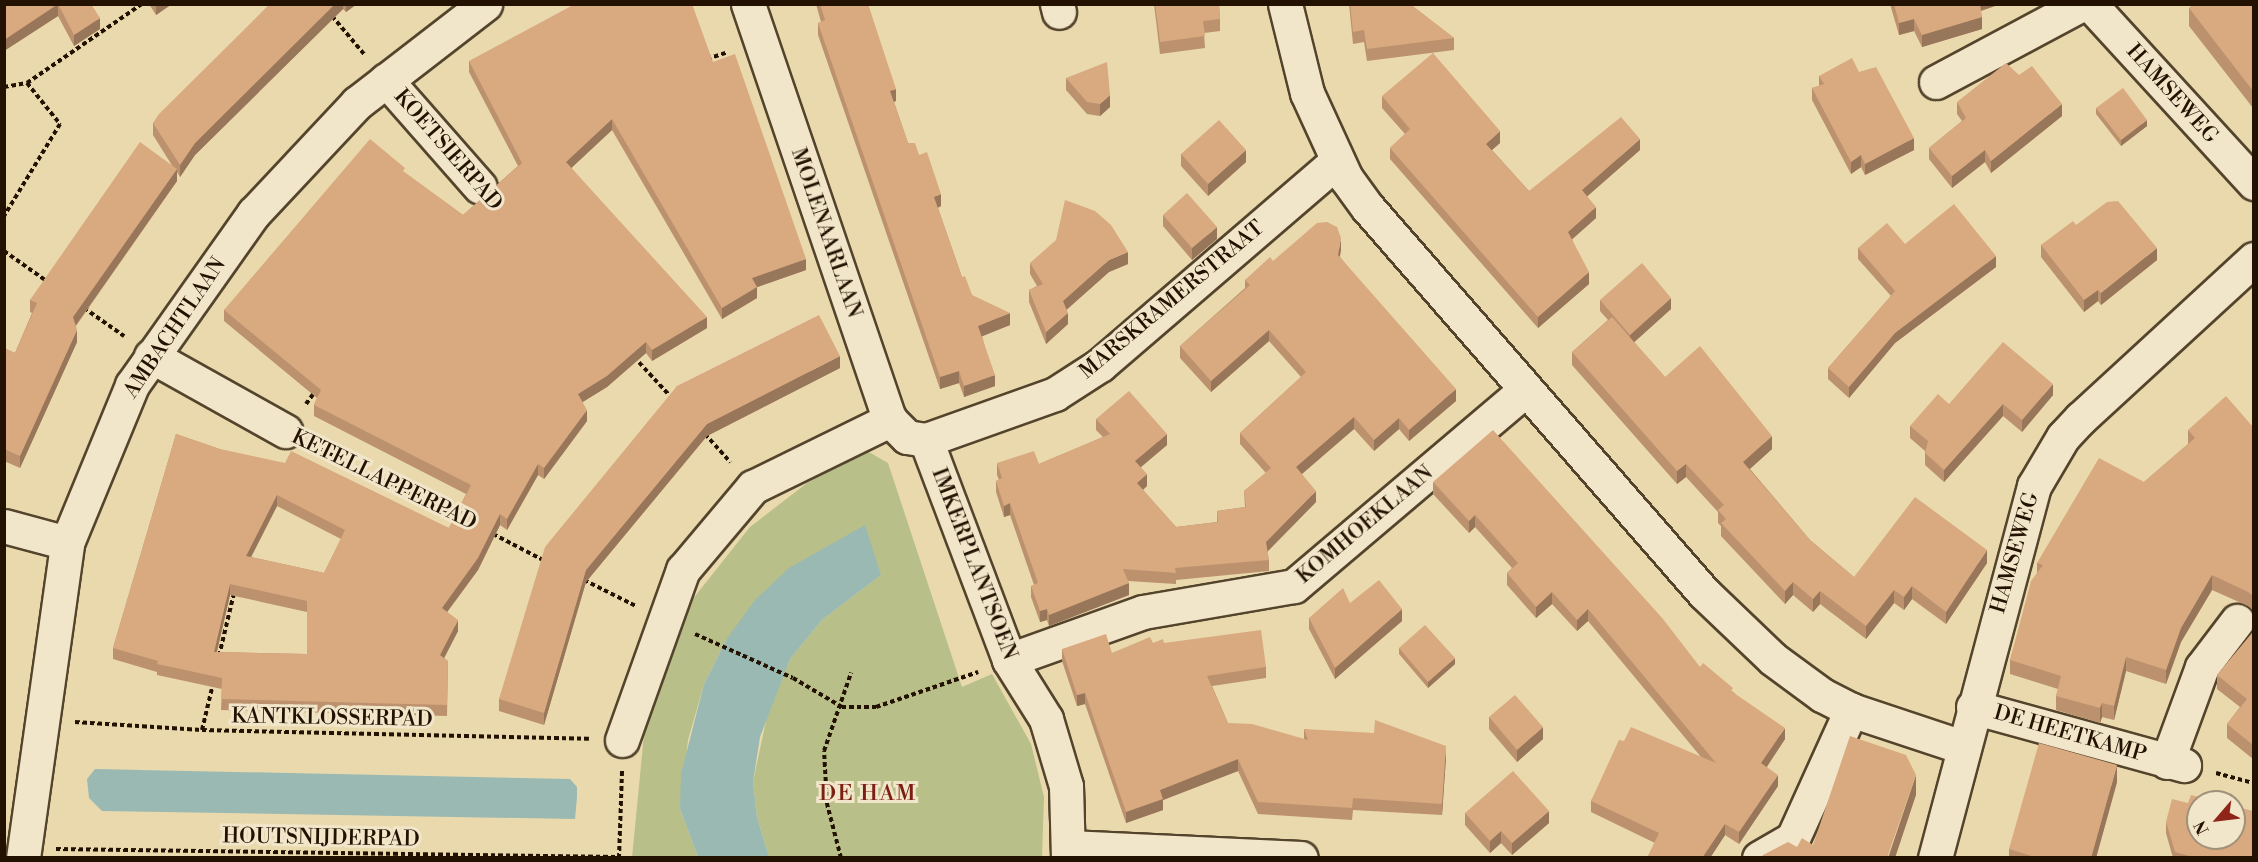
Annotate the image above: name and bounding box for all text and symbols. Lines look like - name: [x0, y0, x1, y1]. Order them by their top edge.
- street label: HAMSEWEG: [2121, 39, 2223, 149]
- street label: KOETSIERPAD: [389, 84, 507, 216]
- street label: MOLENAARLAAN: [785, 145, 867, 321]
- street label: MARSKRAMERSTRAAT: [1075, 215, 1269, 385]
- street label: AMBACHTLAAN: [119, 253, 231, 403]
- street label: KETELLAPPERPAD: [287, 424, 481, 536]
- street label: KOMHOEKLAAN: [1292, 461, 1438, 589]
- street label: IMKERPLANTSOEN: [926, 465, 1022, 663]
- street label: HAMSEWEG: [1986, 490, 2044, 616]
- street label: DE HEETKAMP: [1991, 700, 2149, 768]
- street label: KANTKLOSSERPAD: [231, 704, 433, 732]
- district label: DE HAM: [819, 781, 917, 807]
- north arrow: [2186, 790, 2246, 850]
- text: N: [2190, 817, 2214, 838]
- street label: HOUTSNIJDERPAD: [222, 824, 420, 852]

